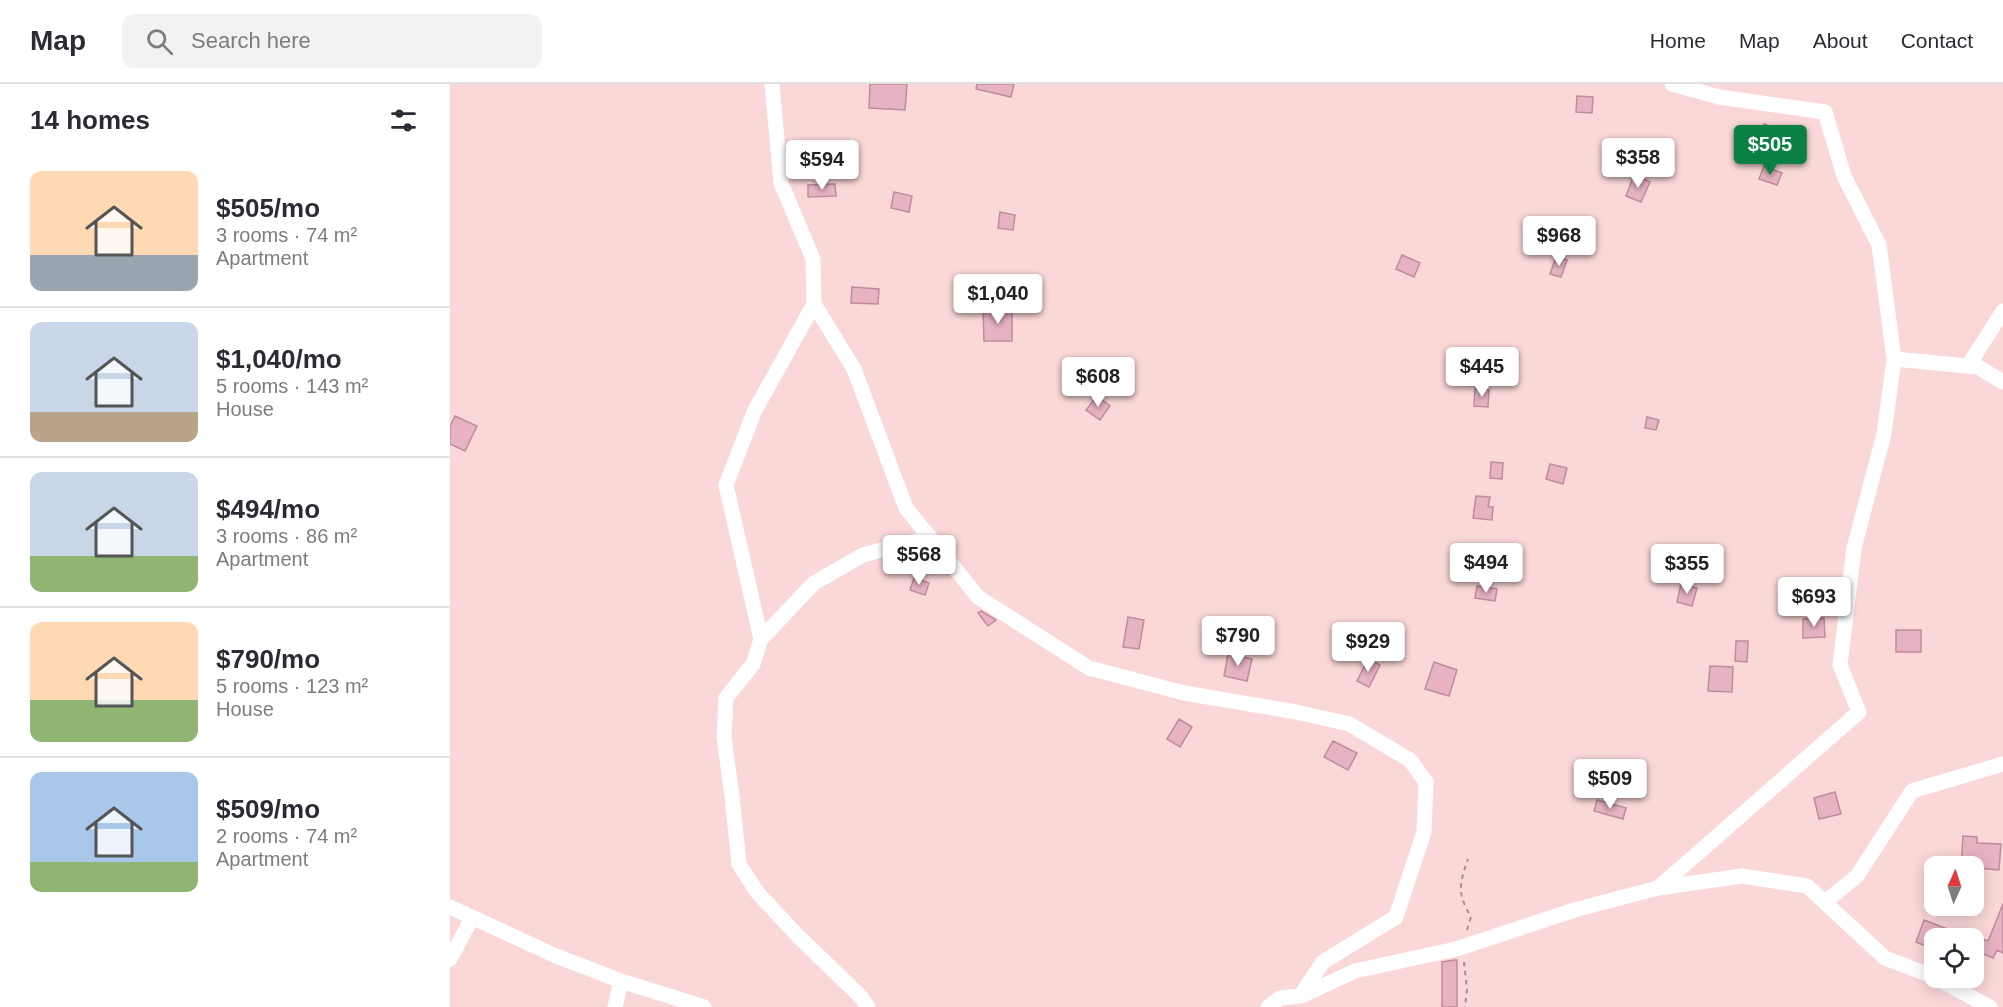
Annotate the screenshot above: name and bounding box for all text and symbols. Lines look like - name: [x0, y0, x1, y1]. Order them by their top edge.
- search box: [122, 14, 542, 68]
- text: Map: [30, 25, 86, 56]
- icon: search: [143, 25, 176, 58]
- text: Search here: [191, 28, 311, 53]
- text: Home: [1650, 29, 1706, 52]
- text: Map: [1739, 29, 1780, 52]
- text: About: [1813, 29, 1868, 52]
- text: Contact: [1901, 29, 1973, 52]
- icon: filters: [387, 104, 420, 137]
- text: 14 homes: [30, 105, 150, 135]
- pin: $505: [1734, 125, 1806, 176]
- text: $505: [1748, 133, 1792, 155]
- pin: $358: [1602, 138, 1674, 189]
- pin: $594: [786, 140, 858, 191]
- text: $358: [1616, 146, 1660, 168]
- text: $594: [800, 148, 844, 170]
- text: $505/mo: [216, 193, 320, 223]
- icon: home: [78, 195, 150, 267]
- pin: $968: [1523, 216, 1595, 267]
- text: 3 rooms · 74 m²: [216, 224, 357, 246]
- text: $968: [1537, 224, 1581, 246]
- text: Apartment: [216, 247, 308, 269]
- pin: $1,040: [949, 274, 1047, 325]
- text: $1,040: [967, 282, 1029, 304]
- text: $1,040/mo: [216, 344, 342, 374]
- icon: home: [78, 346, 150, 418]
- pin: $445: [1446, 347, 1518, 398]
- text: $445: [1460, 355, 1504, 377]
- pin: $608: [1062, 357, 1134, 408]
- text: $608: [1076, 365, 1120, 387]
- text: 5 rooms · 143 m²: [216, 375, 368, 397]
- text: House: [216, 398, 274, 420]
- text: $494/mo: [216, 494, 320, 524]
- icon: home: [78, 496, 150, 568]
- text: 3 rooms · 86 m²: [216, 525, 357, 547]
- pin: $568: [883, 535, 955, 586]
- text: $568: [897, 543, 941, 565]
- pin: $494: [1450, 543, 1522, 594]
- pin: $355: [1651, 544, 1723, 595]
- text: Apartment: [216, 548, 308, 570]
- text: $494: [1464, 551, 1508, 573]
- text: $355: [1665, 552, 1709, 574]
- pin: $693: [1778, 577, 1850, 628]
- text: $693: [1792, 585, 1836, 607]
- pin: $790: [1202, 616, 1274, 667]
- pin: $929: [1332, 622, 1404, 673]
- text: $790: [1216, 624, 1260, 646]
- text: $929: [1346, 630, 1390, 652]
- text: $790/mo: [216, 644, 320, 674]
- icon: home: [78, 646, 150, 718]
- text: 5 rooms · 123 m²: [216, 675, 368, 697]
- text: House: [216, 698, 274, 720]
- pin: $509: [1574, 759, 1646, 810]
- text: $509: [1588, 767, 1632, 789]
- text: $509/mo: [216, 794, 320, 824]
- icon: home: [78, 796, 150, 868]
- text: 2 rooms · 74 m²: [216, 825, 357, 847]
- text: Apartment: [216, 848, 308, 870]
- north arrow: [1924, 856, 1984, 916]
- map controls: [1924, 856, 1984, 988]
- button: locate: [1924, 928, 1984, 988]

